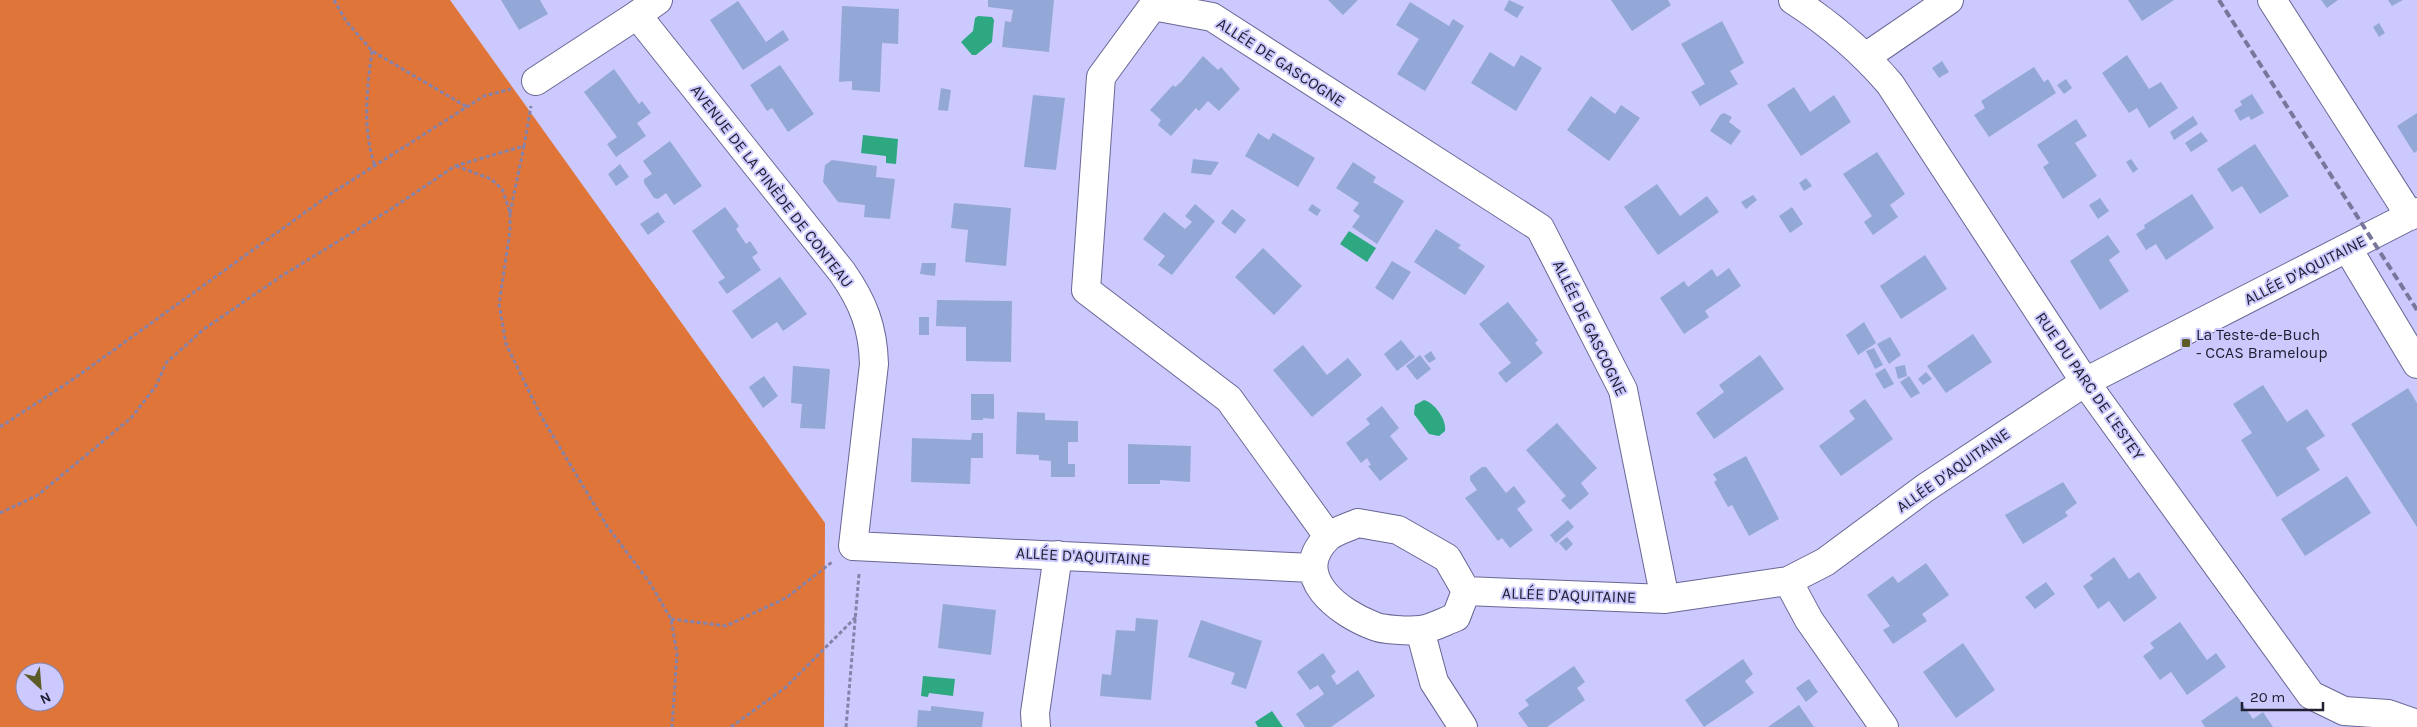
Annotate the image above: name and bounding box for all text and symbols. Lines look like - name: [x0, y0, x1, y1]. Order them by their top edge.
- street label: ALLÉE DE GASCOGNE: [1213, 13, 1349, 111]
- street label: AVENUE DE LA PINÈDE DE CONTEAU: [687, 81, 857, 291]
- street label: ALLÉE D'AQUITAINE: [2241, 231, 2369, 309]
- street label: ALLÉE DE GASCOGNE: [1549, 257, 1631, 399]
- street label: RUE DU PARC DE L'ESTEY: [2032, 308, 2148, 464]
- place label: La Teste-de-Buch - CCAS Brameloup: [2196, 325, 2328, 362]
- marker: La Teste-de-Buch - CCAS Brameloup: [2180, 337, 2192, 349]
- street label: ALLÉE D'AQUITAINE: [1893, 424, 2013, 516]
- street label: ALLÉE D'AQUITAINE: [1016, 543, 1150, 569]
- street label: ALLÉE D'AQUITAINE: [1502, 583, 1636, 607]
- north arrow: [15, 662, 65, 712]
- scale bar: [2242, 680, 2323, 712]
- text: N: [37, 688, 54, 708]
- text: 20 m: [2250, 688, 2285, 706]

